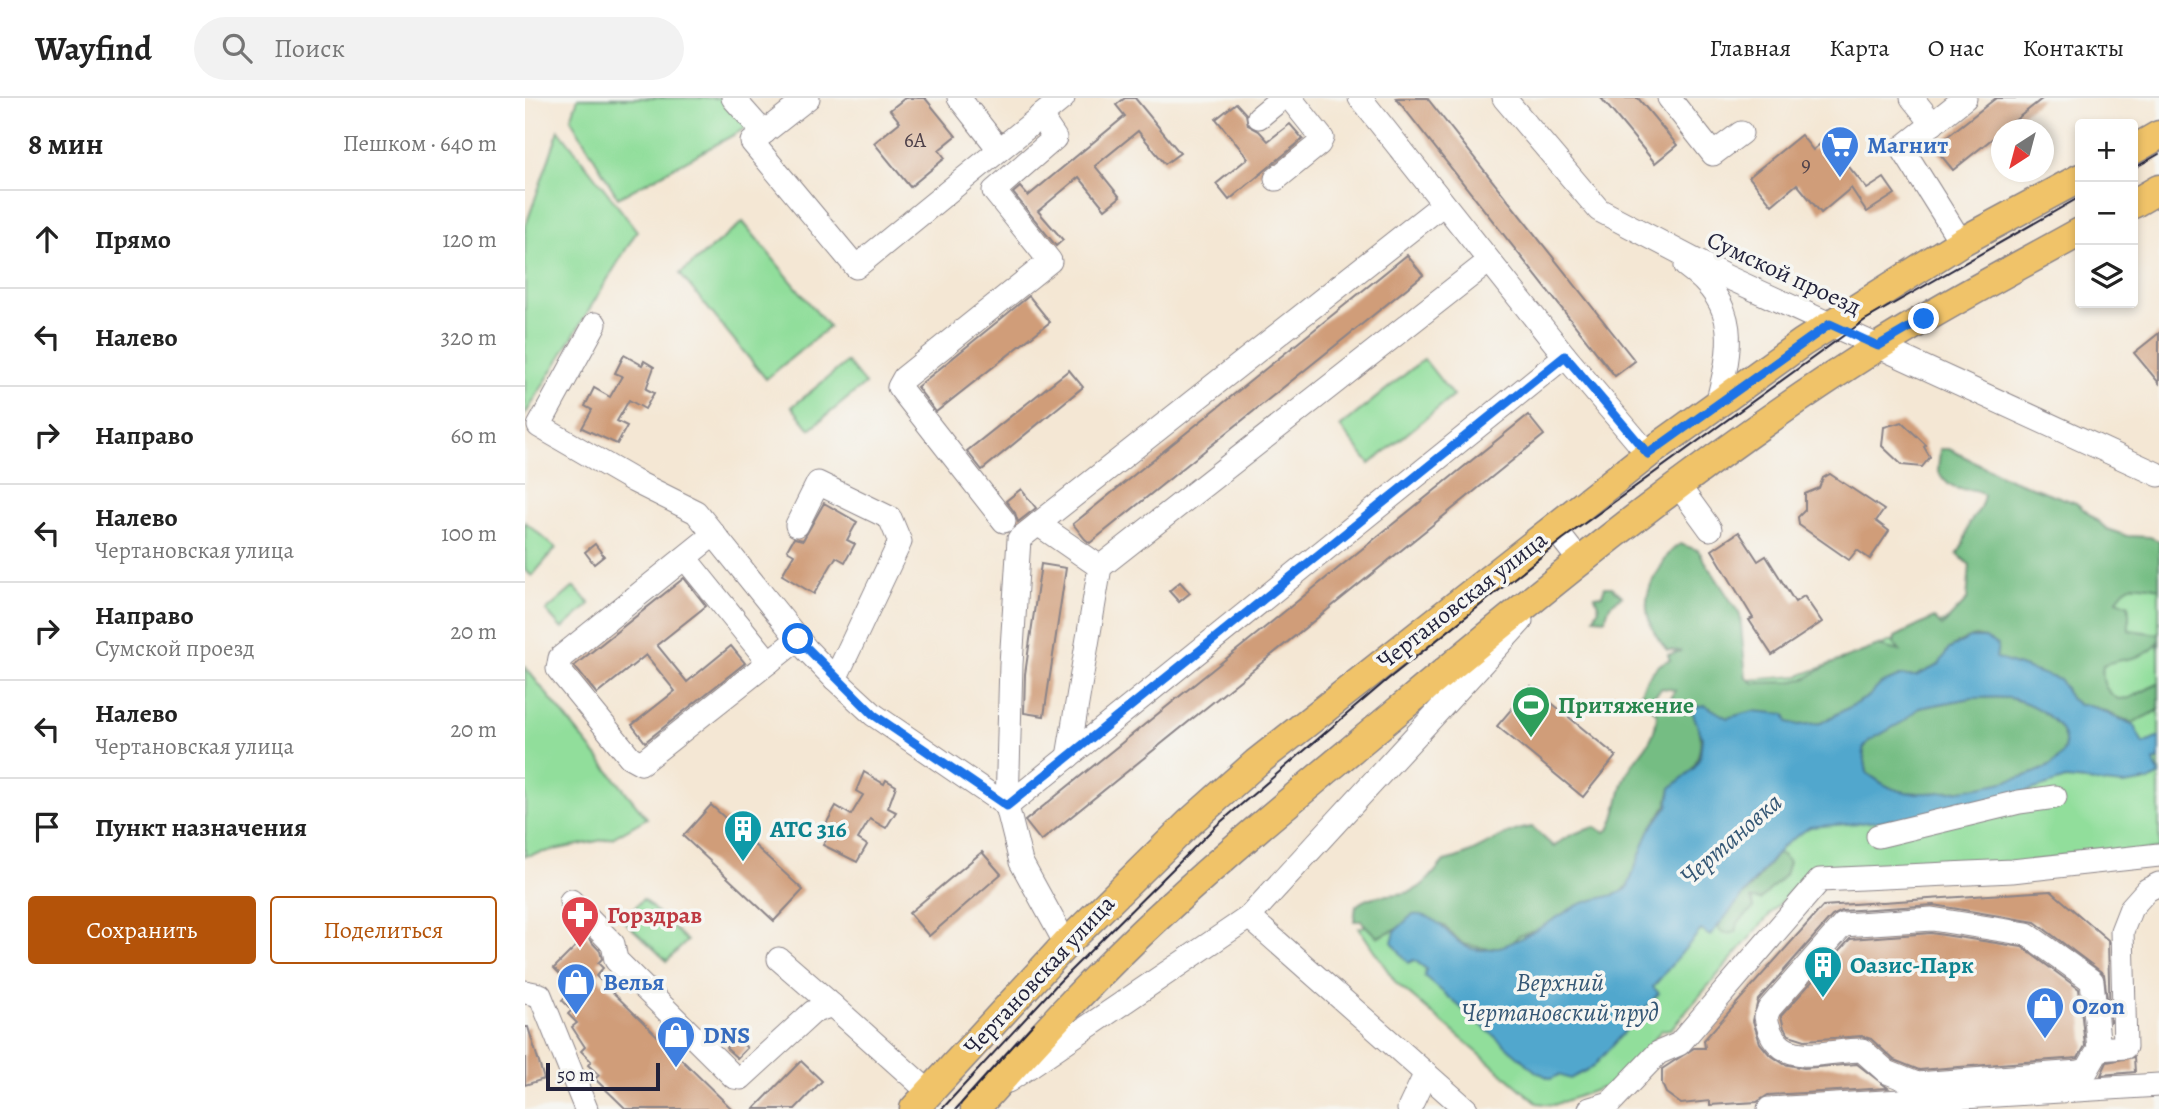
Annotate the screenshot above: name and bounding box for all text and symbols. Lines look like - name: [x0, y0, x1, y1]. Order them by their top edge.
- search box: [194, 17, 684, 80]
- text: Wayfind: [35, 26, 152, 71]
- icon: search: [218, 29, 256, 67]
- text: Поиск: [274, 31, 345, 66]
- text: Главная: [1710, 32, 1791, 64]
- text: Карта: [1829, 32, 1890, 64]
- text: О нас: [1928, 32, 1984, 64]
- text: Контакты: [2022, 32, 2124, 64]
- north arrow: [1991, 119, 2054, 182]
- map controls: [2075, 119, 2138, 308]
- button: +: [2075, 119, 2138, 182]
- text: 8 мин: [28, 124, 103, 164]
- supermarket icon: Магнит: [1819, 124, 1861, 179]
- house number: 6А: [904, 126, 927, 154]
- text: Пешком · 640 m: [343, 128, 497, 159]
- place label: Магнит: [1867, 129, 1948, 161]
- house number: 9: [1801, 150, 1811, 178]
- button: −: [2075, 182, 2138, 245]
- icon: ahead: [28, 220, 66, 258]
- text: Прямо: [95, 222, 171, 257]
- street label: Сумской проезд: [1702, 223, 1866, 323]
- text: 120 m: [442, 224, 497, 255]
- button: layers: [2075, 245, 2138, 308]
- route end: [1908, 303, 1939, 334]
- icon: left: [28, 318, 66, 356]
- text: Налево: [95, 320, 178, 355]
- text: 320 m: [441, 322, 497, 353]
- icon: right: [28, 416, 66, 454]
- text: Направо: [95, 418, 194, 453]
- text: 60 m: [450, 420, 497, 451]
- text: Налево: [95, 500, 178, 535]
- icon: left: [28, 514, 66, 552]
- text: 100 m: [441, 518, 497, 549]
- street label: Чертановская улица: [1370, 523, 1554, 677]
- text: Чертановская улица: [95, 535, 294, 566]
- text: Направо: [95, 598, 194, 633]
- icon: right: [28, 612, 66, 650]
- text: 20 m: [450, 616, 497, 647]
- route start: [782, 623, 813, 654]
- text: Сумской проезд: [95, 633, 255, 664]
- sports icon: Притяжение: [1510, 684, 1552, 739]
- place label: Притяжение: [1558, 689, 1694, 721]
- text: Налево: [95, 696, 178, 731]
- icon: left: [28, 710, 66, 748]
- text: 20 m: [450, 714, 497, 745]
- text: Чертановская улица: [95, 731, 294, 762]
- water label: Чертановка: [1672, 785, 1790, 893]
- icon: arrive: [28, 808, 66, 846]
- building icon: АТС 316: [722, 808, 764, 863]
- text: Пункт назначения: [95, 810, 307, 845]
- place label: АТС 316: [769, 813, 847, 845]
- street label: Чертановская улица: [956, 888, 1122, 1062]
- pharmacy icon: Горздрав: [559, 894, 601, 949]
- button: Сохранить: [28, 896, 256, 964]
- button: Поделиться: [270, 896, 497, 964]
- place label: Горздрав: [607, 899, 702, 931]
- building icon: Оазис-Парк: [1802, 944, 1844, 999]
- place label: Оазис-Парк: [1850, 949, 1974, 981]
- shop icon: Велья: [555, 961, 597, 1016]
- water label: Верхний Чертановский пруд: [1461, 965, 1659, 1030]
- place label: Велья: [603, 966, 664, 998]
- shop icon: Ozon: [2024, 985, 2066, 1040]
- place label: Ozon: [2072, 990, 2126, 1022]
- shop icon: DNS: [655, 1014, 697, 1069]
- place label: DNS: [703, 1019, 750, 1051]
- scale bar: [546, 1060, 660, 1092]
- text: 50 m: [557, 1062, 595, 1088]

